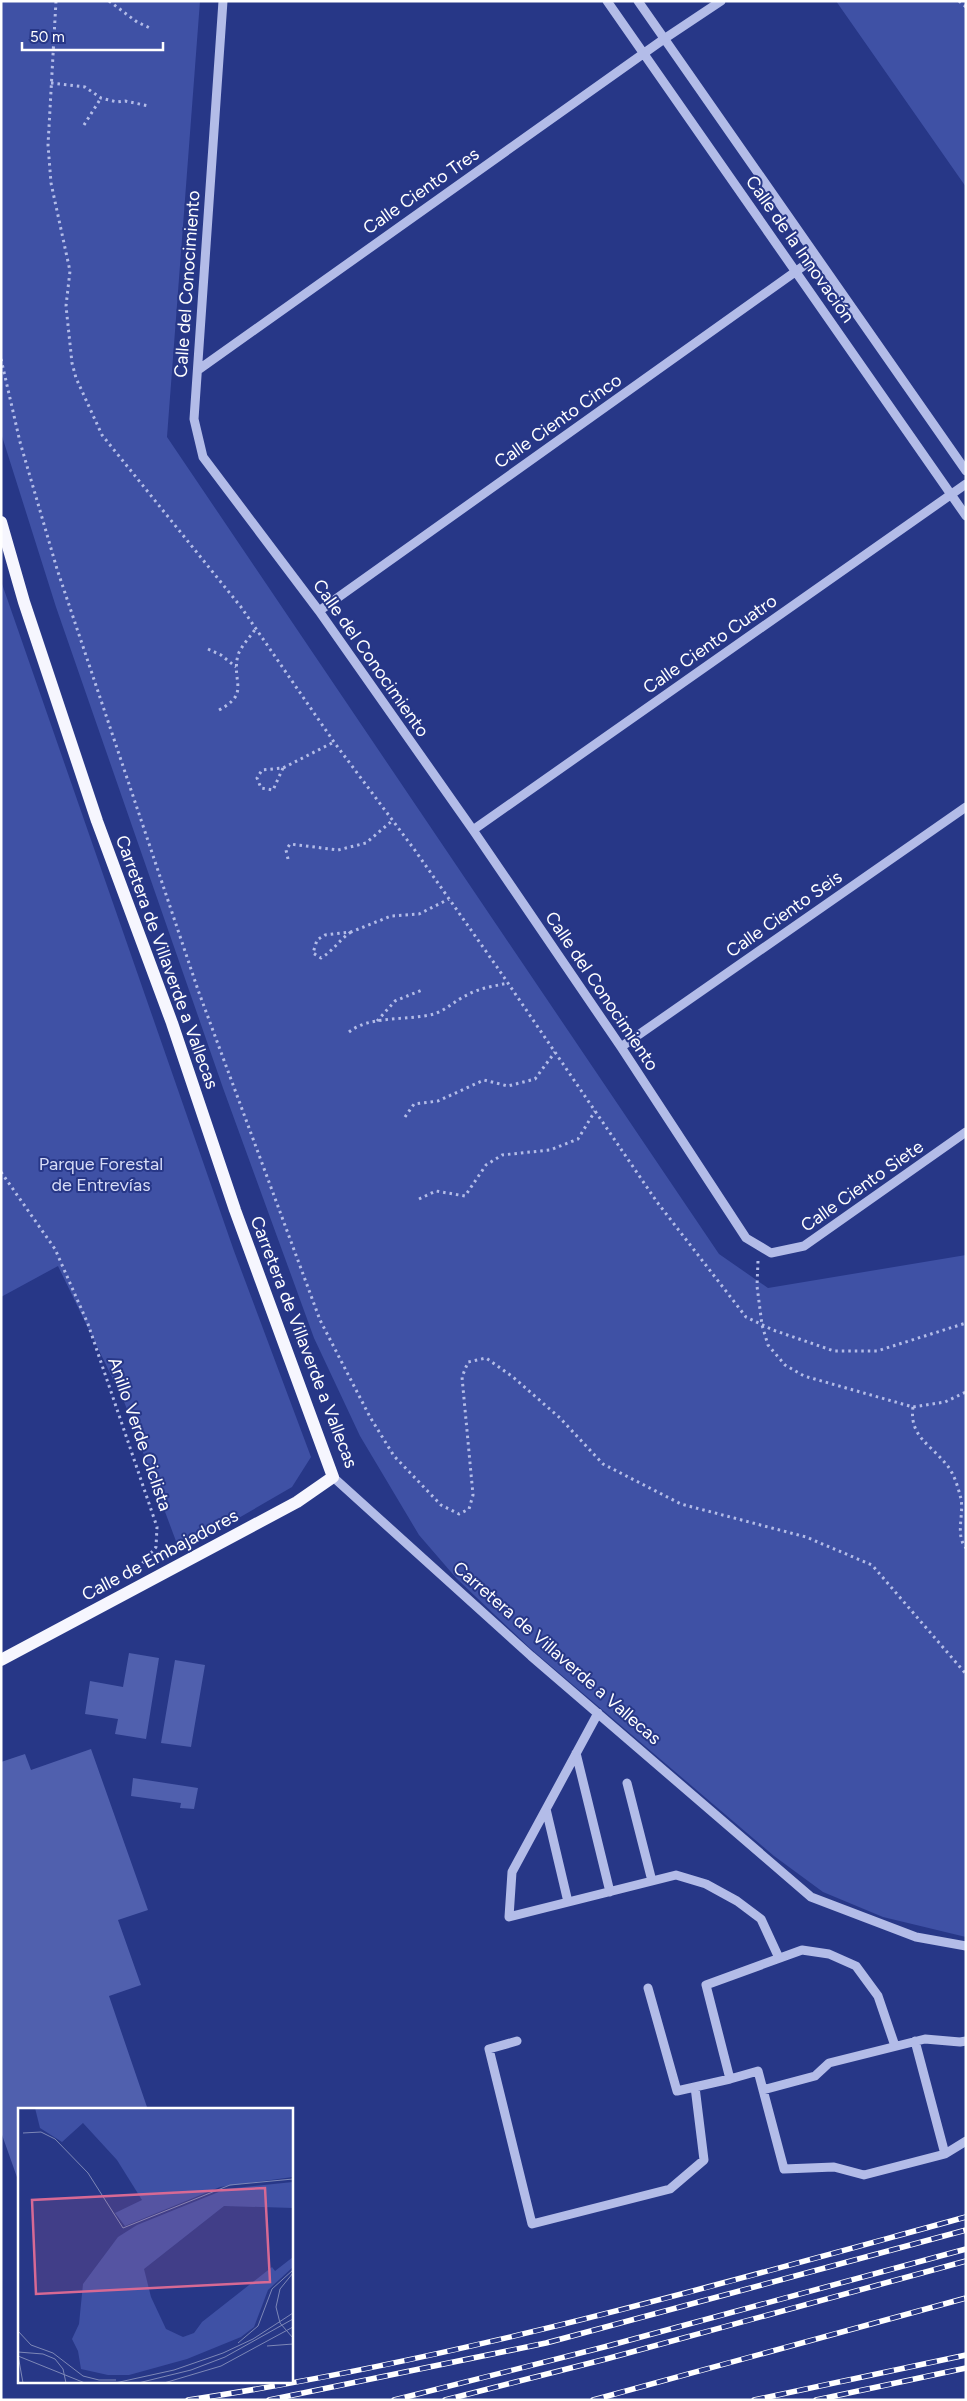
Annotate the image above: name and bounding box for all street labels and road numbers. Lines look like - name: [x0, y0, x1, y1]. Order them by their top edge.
- street label: Calle Ciento Tres: [359, 143, 483, 239]
- street label: Calle de la Innovación: [741, 171, 859, 327]
- street label: Calle del Conocimiento: [169, 190, 205, 378]
- street label: Calle Ciento Cinco: [490, 369, 626, 473]
- street label: Calle del Conocimiento: [308, 575, 434, 741]
- street label: Calle Ciento Cuatro: [639, 590, 781, 698]
- street label: Carretera de Villaverde a Vallecas: [111, 832, 223, 1092]
- street label: Calle Ciento Seis: [722, 866, 846, 962]
- street label: Calle del Conocimiento: [540, 907, 664, 1075]
- street label: Calle Ciento Siete: [796, 1135, 928, 1237]
- street label: Carretera de Villaverde a Vallecas: [246, 1213, 362, 1471]
- street label: Anillo Verde Ciclista: [103, 1354, 177, 1514]
- street label: Calle de Embajadores: [78, 1504, 242, 1606]
- street label: Carretera de Villaverde a Vallecas: [449, 1557, 665, 1749]

